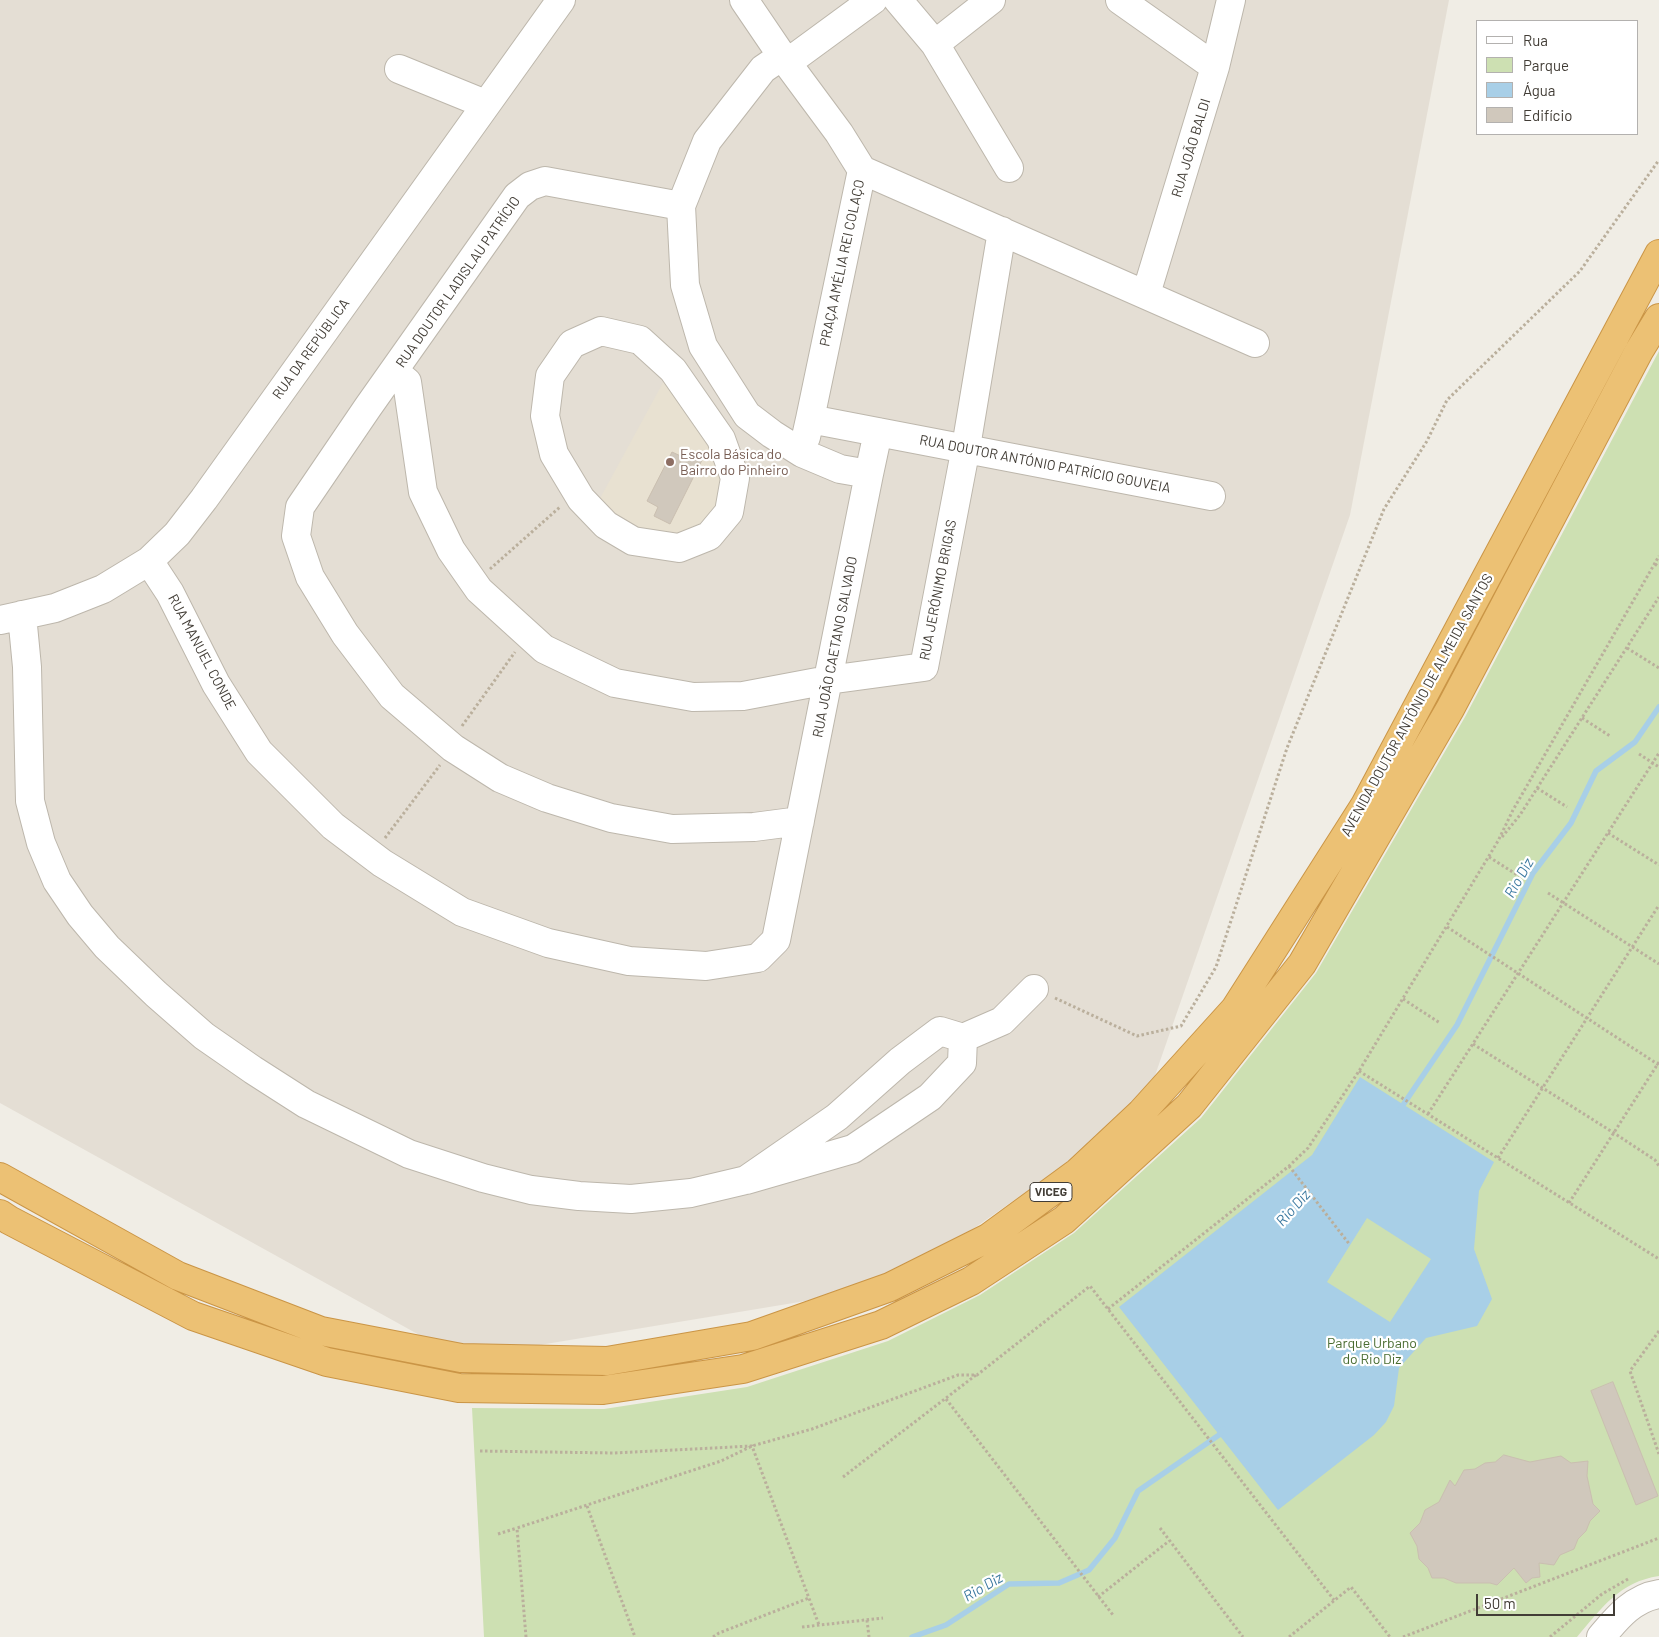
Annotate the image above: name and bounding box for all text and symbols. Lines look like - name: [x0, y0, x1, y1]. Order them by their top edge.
- legend: [1476, 20, 1639, 135]
- text: Rua: [1523, 31, 1548, 49]
- text: Parque: [1523, 56, 1569, 74]
- text: Água: [1523, 81, 1556, 99]
- street label: RUA JOÃO BALDI: [1168, 97, 1214, 199]
- text: Edifício: [1523, 106, 1572, 124]
- street label: PRAÇA AMÉLIA REI COLAÇO: [816, 178, 868, 348]
- street label: RUA DOUTOR LADISLAU PATRÍCIO: [392, 193, 524, 371]
- street label: RUA DA REPÚBLICA: [269, 295, 353, 403]
- street label: RUA DOUTOR ANTÓNIO PATRÍCIO GOUVEIA: [918, 431, 1172, 497]
- place label: Escola Básica do Bairro do Pinheiro: [680, 446, 789, 478]
- marker: Escola Básica do Bairro do Pinheiro: [664, 456, 676, 468]
- street label: RUA JERÓNIMO BRIGAS: [916, 518, 960, 662]
- street label: RUA JOÃO CAETANO SALVADO: [809, 555, 861, 739]
- street label: AVENIDA DOUTOR ANTÓNIO DE ALMEIDA SANTOS: [1337, 571, 1497, 839]
- street label: RUA MANUEL CONDE: [164, 591, 240, 713]
- water label: Rio Diz: [1501, 855, 1537, 901]
- road number: VICEG: [1030, 1182, 1072, 1202]
- water label: Rio Diz: [1272, 1186, 1314, 1230]
- park label: Parque Urbano do Rio Diz: [1327, 1335, 1417, 1368]
- water label: Rio Diz: [960, 1569, 1006, 1605]
- scale bar: [1479, 1584, 1618, 1616]
- text: 50 m: [1484, 1594, 1516, 1612]

